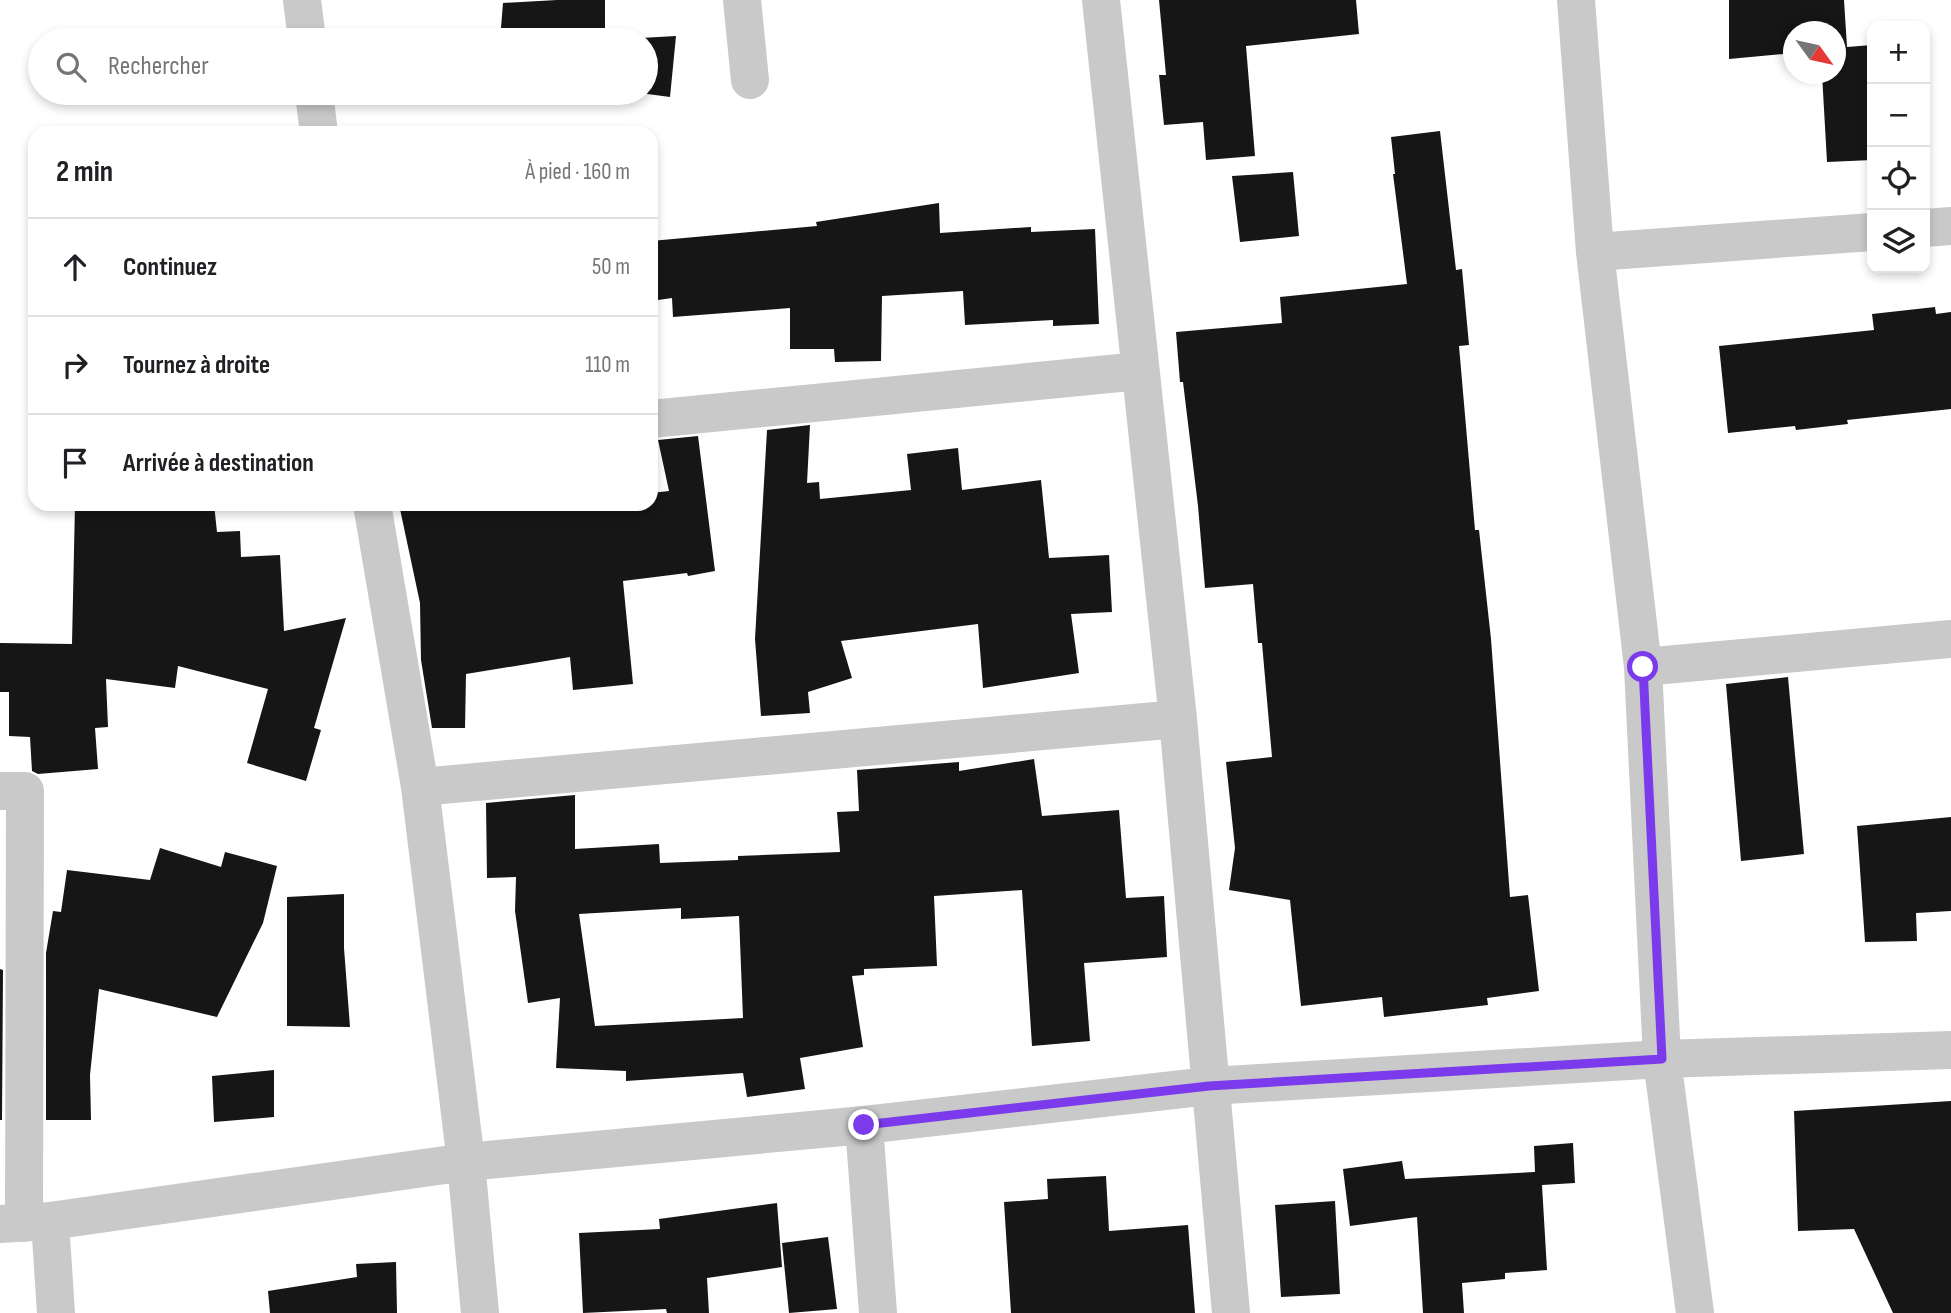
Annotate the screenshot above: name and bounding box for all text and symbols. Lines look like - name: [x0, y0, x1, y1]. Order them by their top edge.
- north arrow: [1783, 21, 1846, 84]
- map controls: [1867, 21, 1930, 273]
- button: +: [1867, 21, 1930, 84]
- search box: [28, 28, 658, 105]
- icon: search: [52, 48, 90, 86]
- text: Rechercher: [108, 51, 209, 82]
- button: −: [1867, 84, 1930, 147]
- button: locate: [1867, 147, 1930, 210]
- text: 2 min: [56, 154, 113, 190]
- text: À pied · 160 m: [525, 158, 630, 186]
- button: layers: [1867, 210, 1930, 273]
- icon: ahead: [56, 248, 94, 286]
- text: Continuez: [123, 252, 217, 283]
- text: 50 m: [592, 253, 630, 281]
- icon: right: [56, 346, 94, 384]
- text: Tournez à droite: [123, 350, 270, 381]
- text: 110 m: [585, 351, 630, 379]
- icon: arrive: [56, 444, 94, 482]
- text: Arrivée à destination: [123, 448, 314, 479]
- route start: [1627, 651, 1658, 682]
- route end: [848, 1109, 879, 1140]

